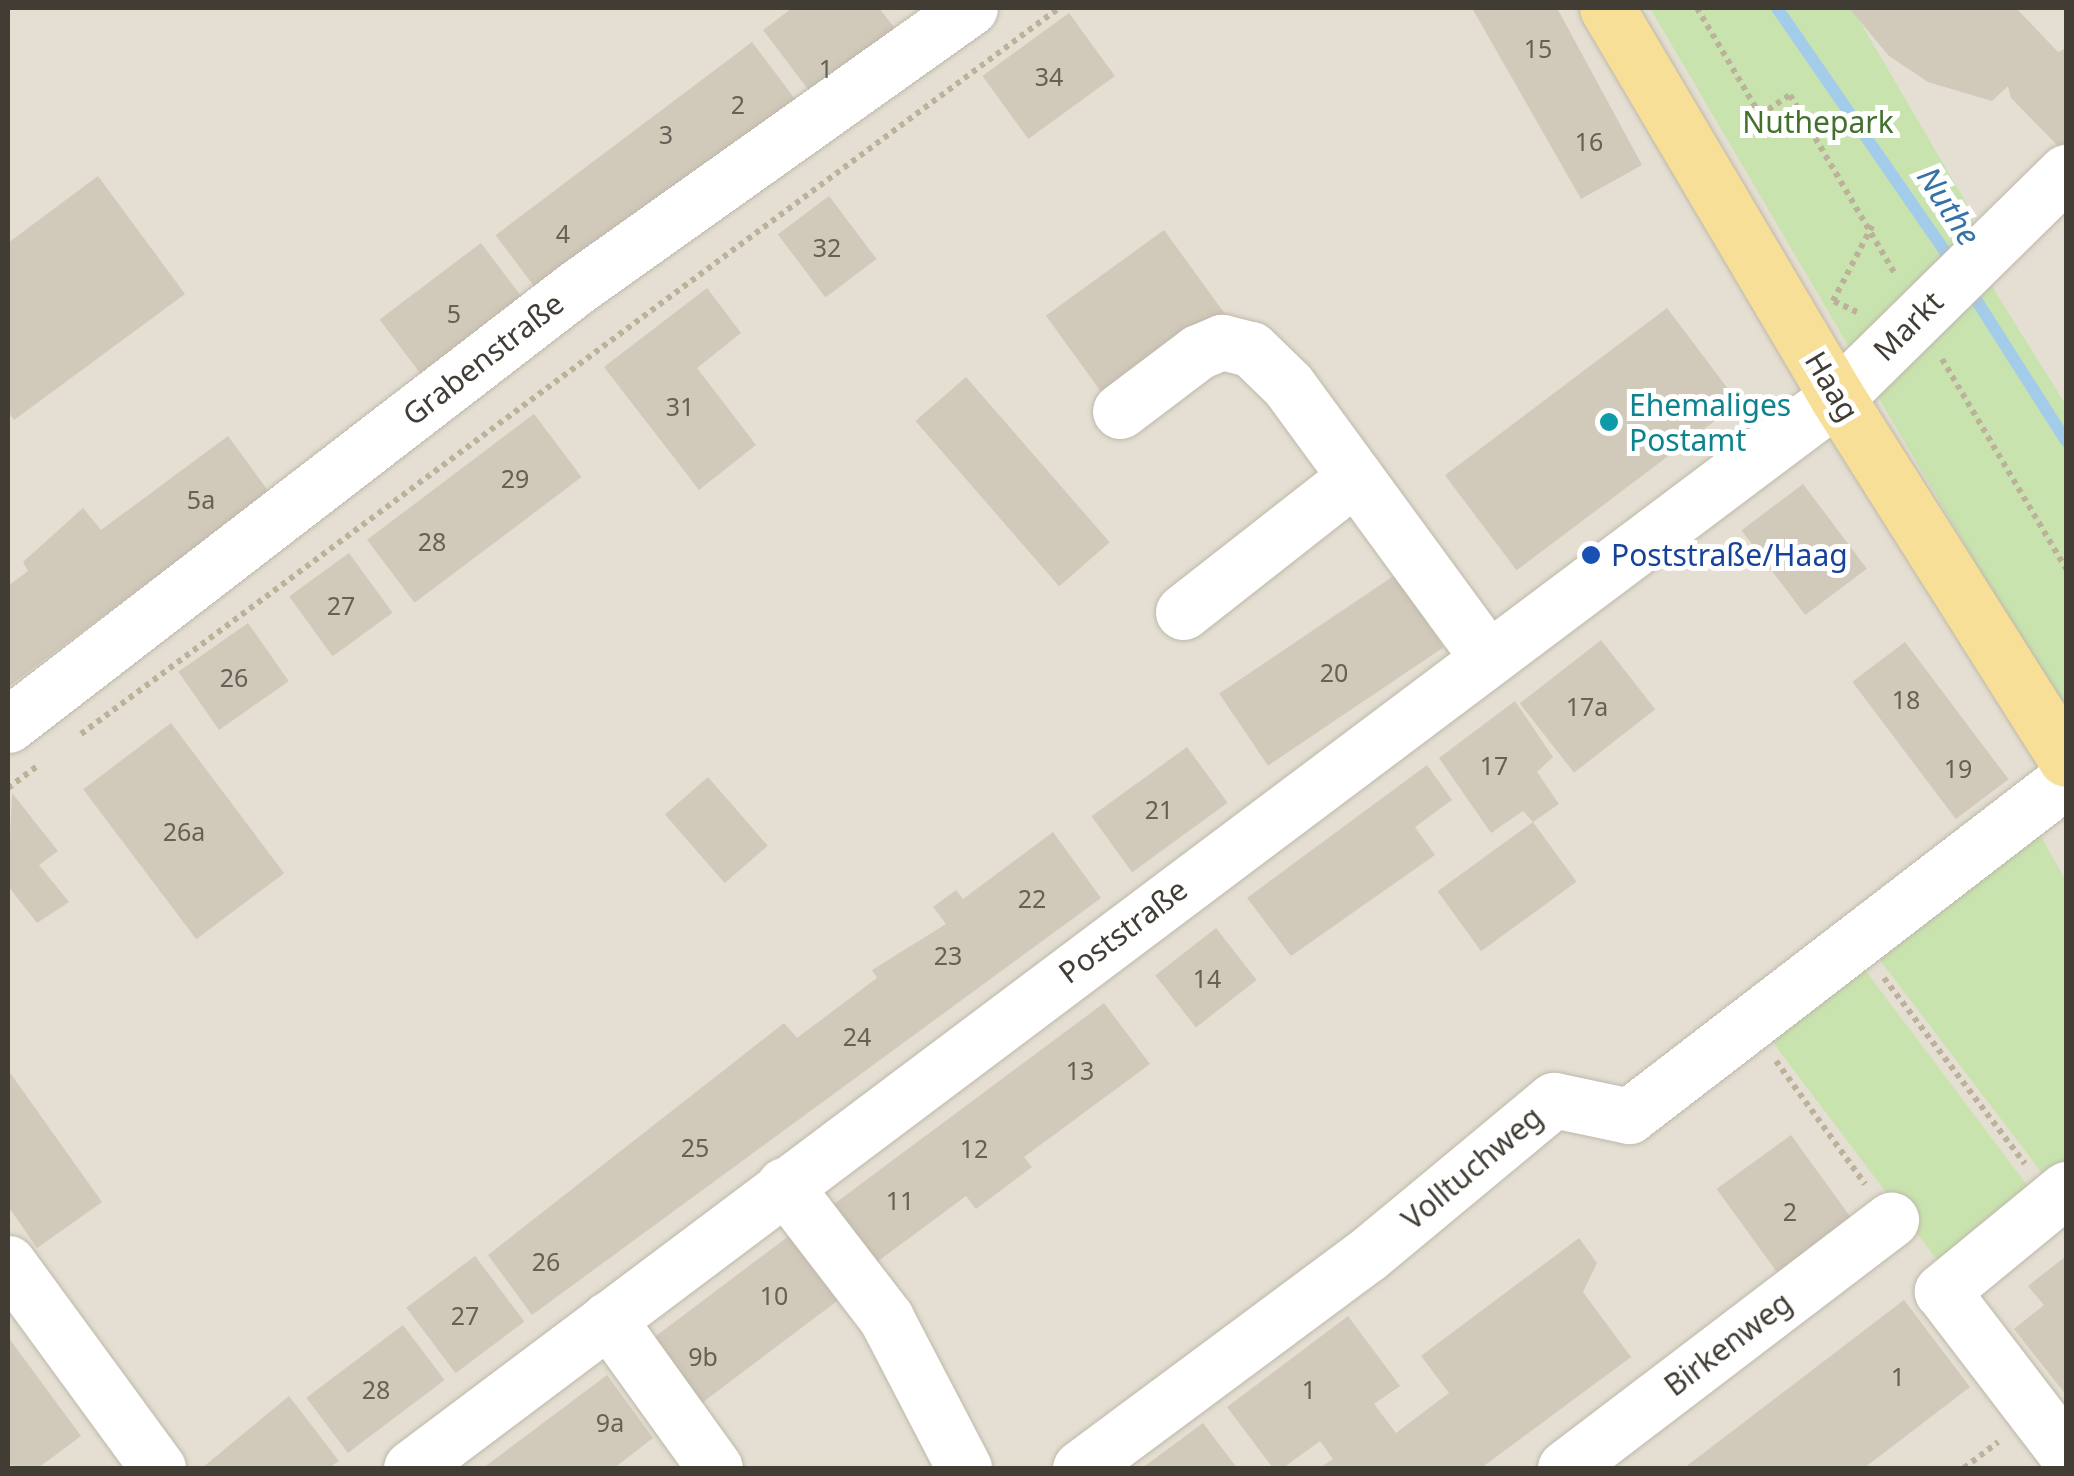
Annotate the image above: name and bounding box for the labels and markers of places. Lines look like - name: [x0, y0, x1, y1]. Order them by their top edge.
- place label: Ehemaliges Postamt: [1629, 387, 1791, 458]
- marker: Ehemaliges Postamt: [1598, 411, 1620, 433]
- place label: Poststraße/Haag: [1611, 537, 1848, 573]
- marker: Poststraße/Haag: [1580, 544, 1602, 566]

